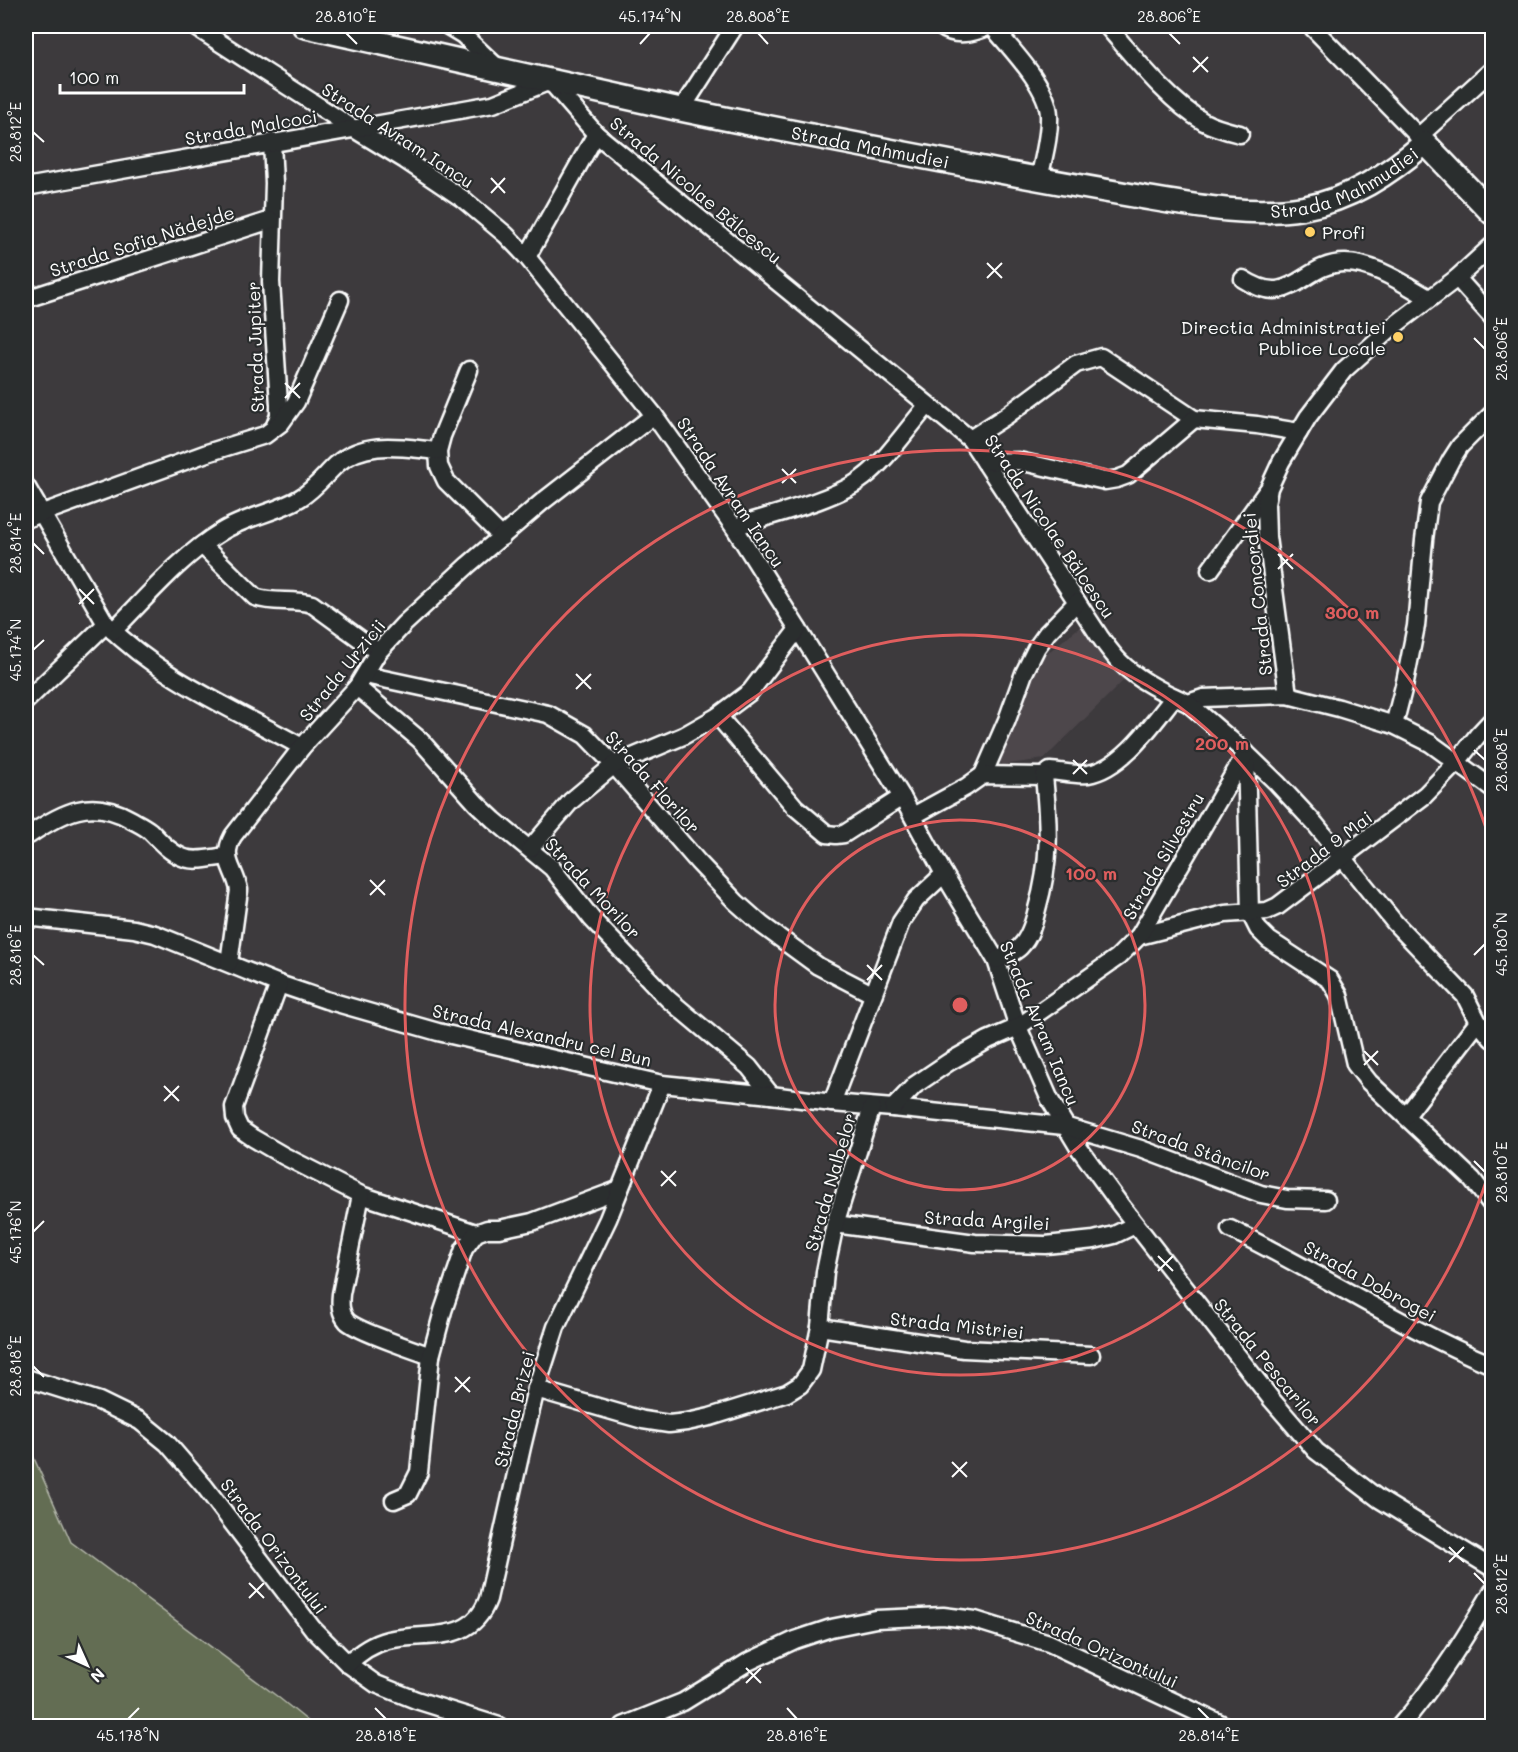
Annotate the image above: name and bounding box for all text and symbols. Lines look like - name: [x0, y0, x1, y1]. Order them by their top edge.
- text: 28.810°E: [315, 6, 377, 26]
- text: 45.174°N: [619, 6, 681, 26]
- text: 28.808°E: [726, 6, 790, 26]
- text: 28.806°E: [1137, 6, 1201, 26]
- scale bar: [60, 57, 244, 95]
- text: 100 m: [69, 65, 119, 89]
- street label: Strada Avram Iancu: [317, 77, 479, 193]
- text: 28.812°E: [5, 101, 25, 162]
- street label: Strada Malcoci: [183, 104, 319, 150]
- street label: Strada Nicolae Bălcescu: [605, 111, 787, 269]
- street label: Strada Mahmudiei: [789, 120, 951, 174]
- street label: Strada Mahmudiei: [1270, 142, 1423, 223]
- street label: Strada Sofia Nădejde: [47, 200, 237, 282]
- place label: Profi: [1322, 220, 1365, 244]
- marker: Profi: [1303, 225, 1317, 239]
- street label: Strada Jupiter: [241, 281, 269, 413]
- place label: Directia Administratiei Publice Locale: [1181, 315, 1386, 360]
- text: 28.806°E: [1491, 317, 1511, 381]
- marker: Directia Administratiei Publice Locale: [1391, 330, 1405, 344]
- street label: Strada Avram Iancu: [672, 412, 790, 572]
- street label: Strada Nicolae Bălcescu: [979, 429, 1121, 623]
- street label: Strada Concordiei: [1236, 511, 1278, 677]
- text: 28.814°E: [5, 512, 25, 573]
- text: 300 m: [1325, 600, 1379, 624]
- street label: Strada Urzicii: [293, 614, 391, 726]
- text: 45.174°N: [5, 619, 25, 681]
- street label: Strada Florilor: [600, 725, 706, 839]
- text: 28.808°E: [1491, 728, 1511, 792]
- text: 200 m: [1195, 731, 1249, 755]
- street label: Strada Silvestru: [1117, 788, 1209, 924]
- street label: Strada 9 Mai: [1271, 805, 1377, 893]
- street label: Strada Morilor: [540, 832, 646, 944]
- text: 100 m: [1065, 861, 1117, 885]
- text: 45.180°N: [1491, 912, 1511, 976]
- text: 28.816°E: [5, 924, 25, 986]
- street label: Strada Avram Iancu: [994, 937, 1086, 1109]
- centre of rings: [950, 995, 970, 1015]
- street label: Strada Alexandru cel Bun: [430, 998, 654, 1072]
- street label: Strada Nalbelor: [799, 1110, 861, 1254]
- street label: Strada Stâncilor: [1128, 1114, 1274, 1186]
- text: 28.810°E: [1491, 1141, 1511, 1203]
- text: 45.176°N: [5, 1201, 25, 1263]
- street label: Strada Argilei: [924, 1205, 1050, 1235]
- street label: Strada Dobrogei: [1299, 1235, 1441, 1327]
- street label: Strada Pescarilor: [1209, 1293, 1327, 1431]
- street label: Strada Mistriei: [889, 1306, 1025, 1344]
- text: 28.818°E: [5, 1335, 25, 1397]
- street label: Strada Brizei: [488, 1348, 540, 1470]
- street label: Strada Orizontului: [215, 1473, 333, 1619]
- text: 28.812°E: [1491, 1553, 1511, 1614]
- street label: Strada Orizontului: [1022, 1605, 1182, 1693]
- north arrow: [57, 1635, 117, 1695]
- text: N: [86, 1664, 110, 1688]
- text: 45.178°N: [97, 1725, 159, 1745]
- text: 28.818°E: [355, 1725, 417, 1745]
- text: 28.816°E: [766, 1725, 828, 1745]
- text: 28.814°E: [1179, 1725, 1240, 1745]

